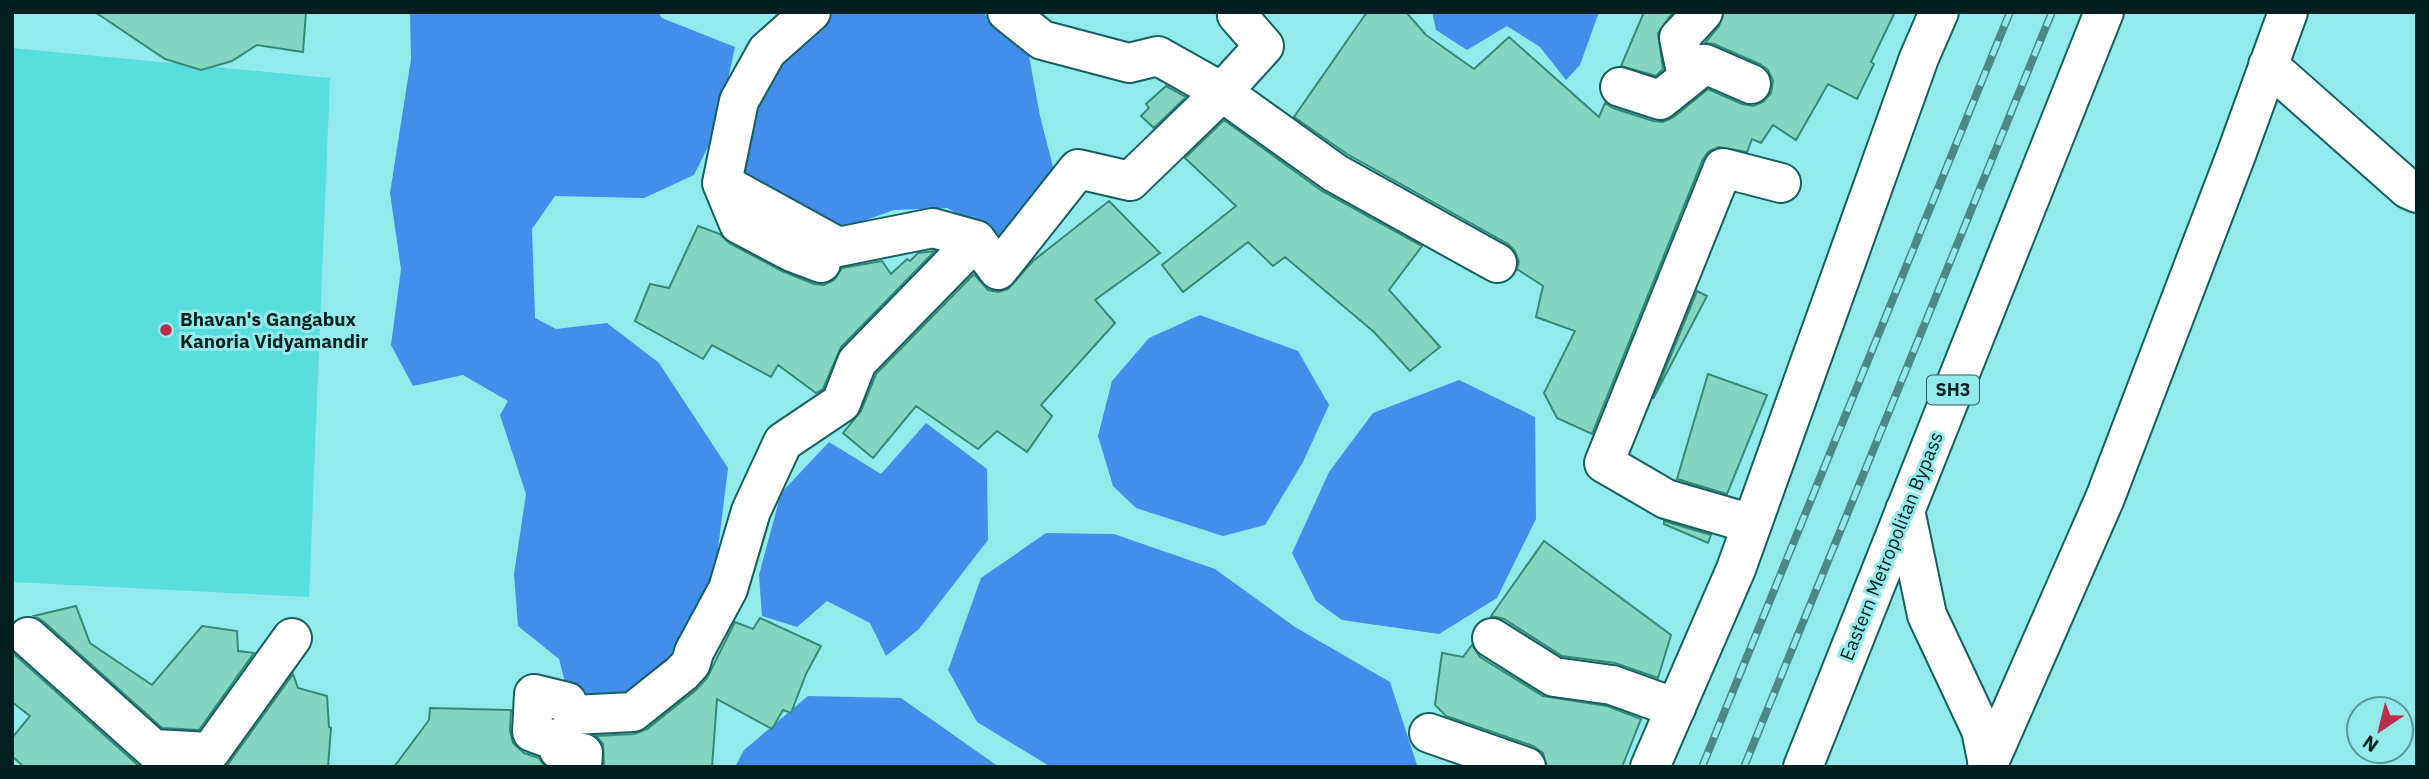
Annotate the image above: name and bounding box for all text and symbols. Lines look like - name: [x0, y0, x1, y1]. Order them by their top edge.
- place label: Bhavan's Gangabux Kanoria Vidyamandir: [180, 307, 368, 353]
- marker: Bhavan's Gangabux Kanoria Vidyamandir: [158, 322, 174, 338]
- road number: SH3: [1927, 376, 1979, 404]
- street label: Eastern Metropolitan Bypass: [1834, 428, 1948, 664]
- north arrow: [2345, 695, 2415, 765]
- text: N: [2358, 730, 2383, 758]

